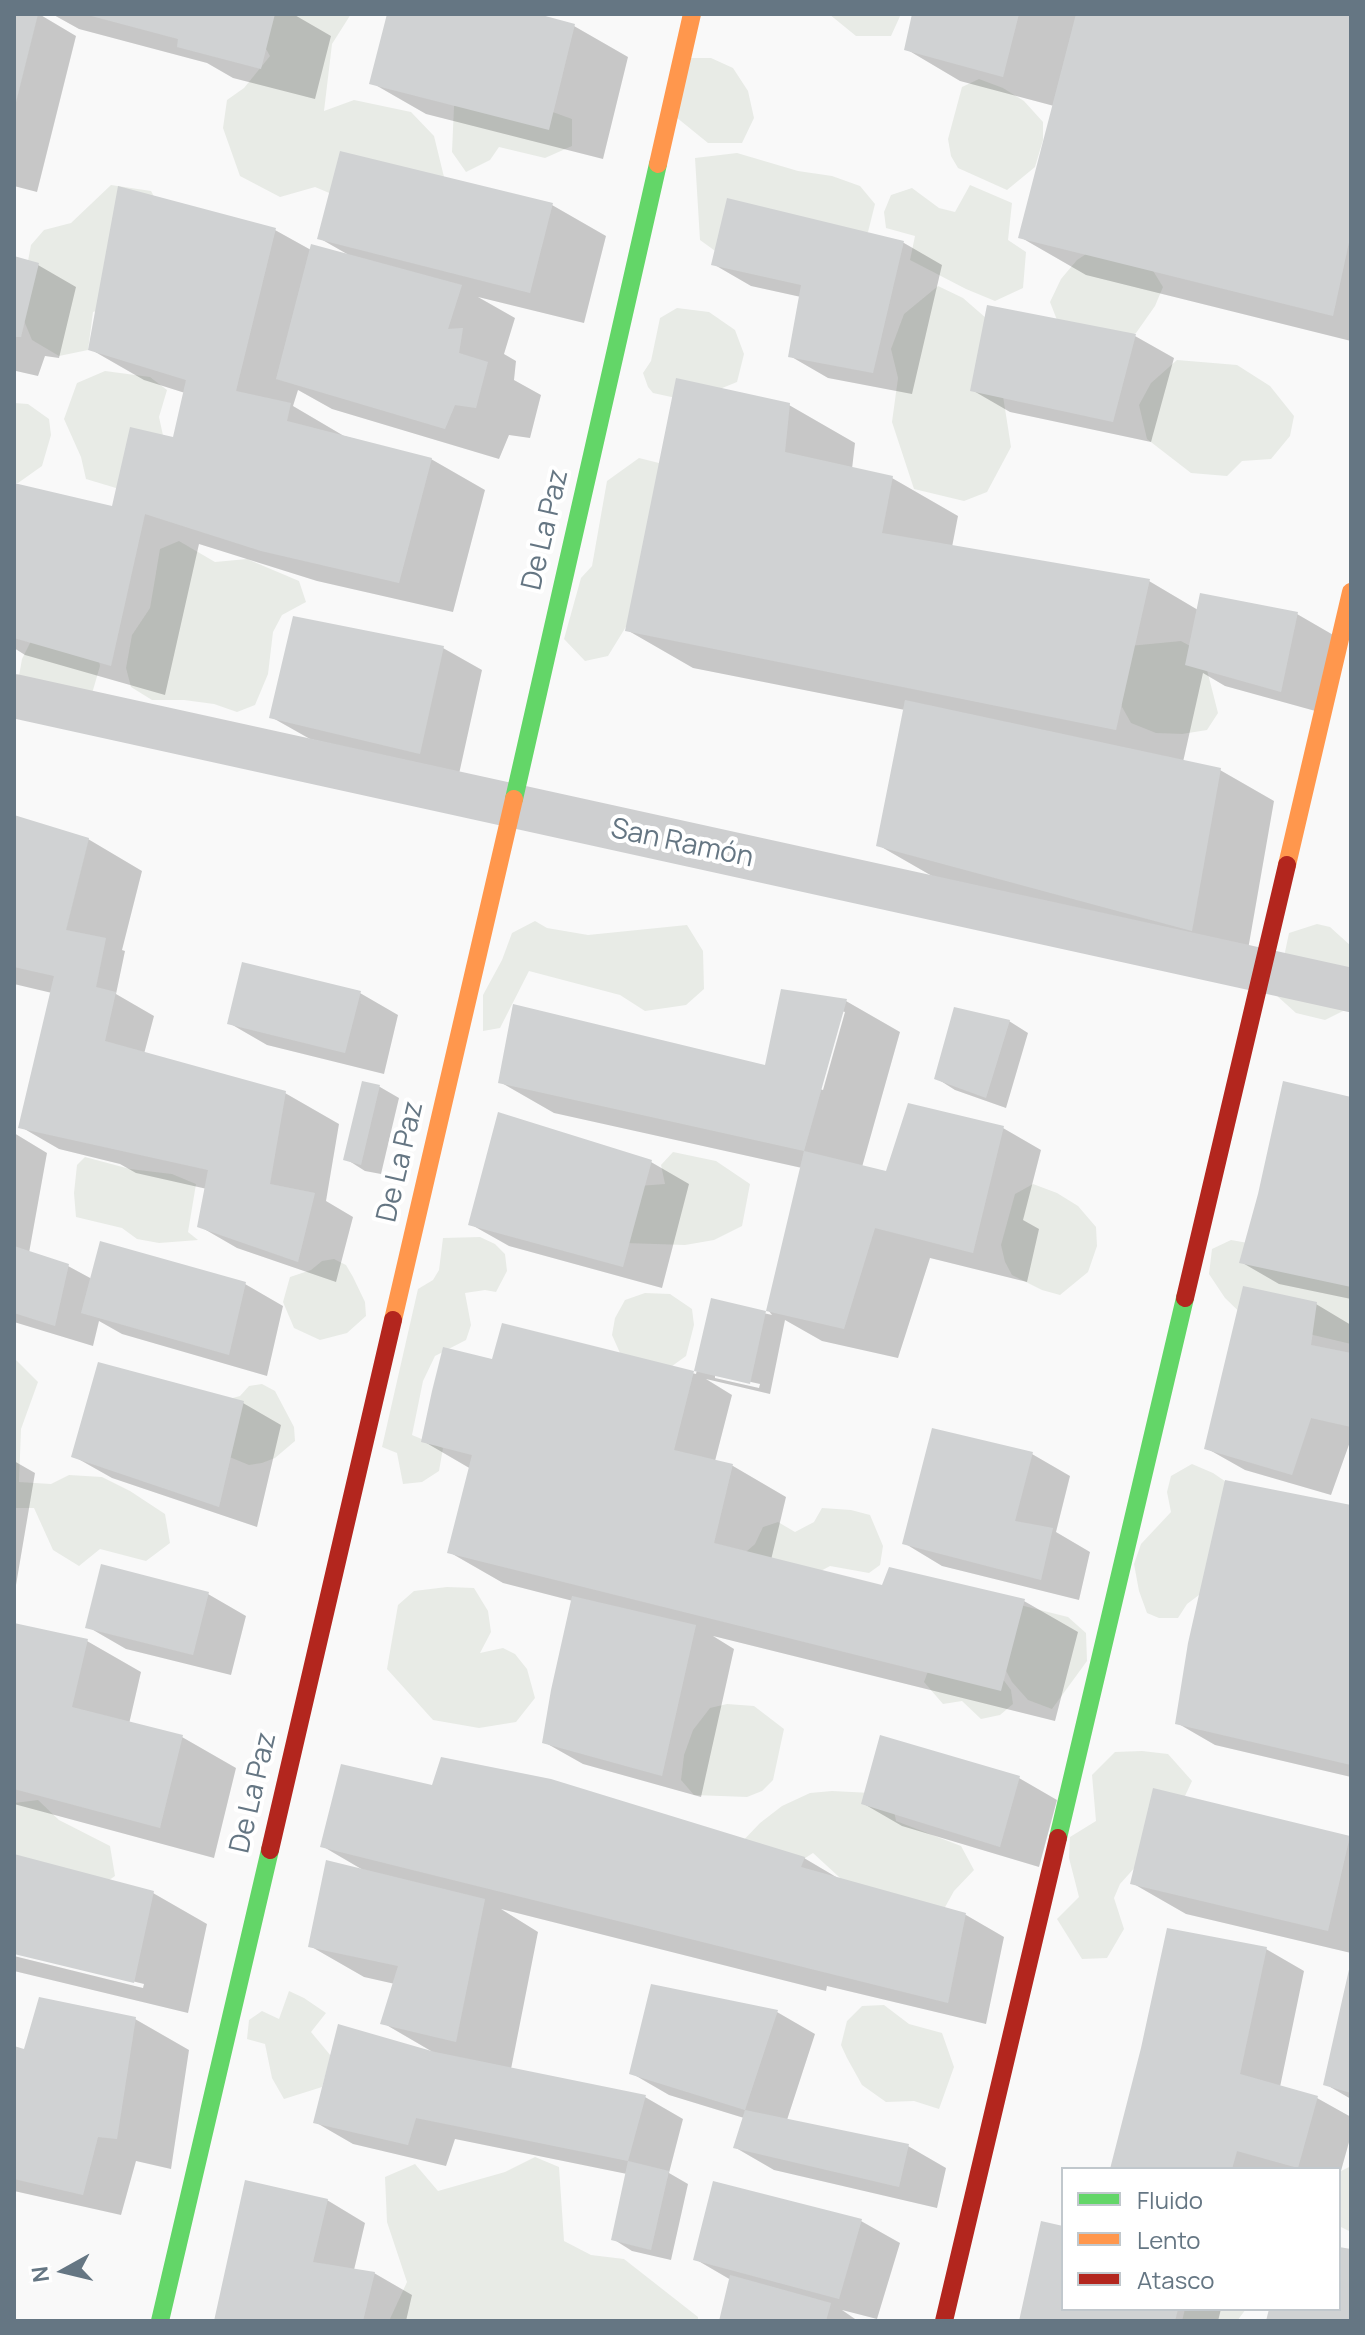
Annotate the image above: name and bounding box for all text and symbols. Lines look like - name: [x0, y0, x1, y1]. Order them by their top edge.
- street label: De La Paz: [516, 466, 576, 594]
- street label: San Ramón: [608, 812, 756, 876]
- street label: De La Paz: [371, 1098, 431, 1226]
- street label: De La Paz: [224, 1729, 284, 1857]
- legend: [1061, 2167, 1341, 2311]
- text: Fluido: [1137, 2183, 1203, 2216]
- text: Lento: [1137, 2223, 1201, 2256]
- north arrow: [24, 2231, 104, 2311]
- text: Atasco: [1137, 2263, 1214, 2296]
- text: N: [24, 2264, 56, 2284]

